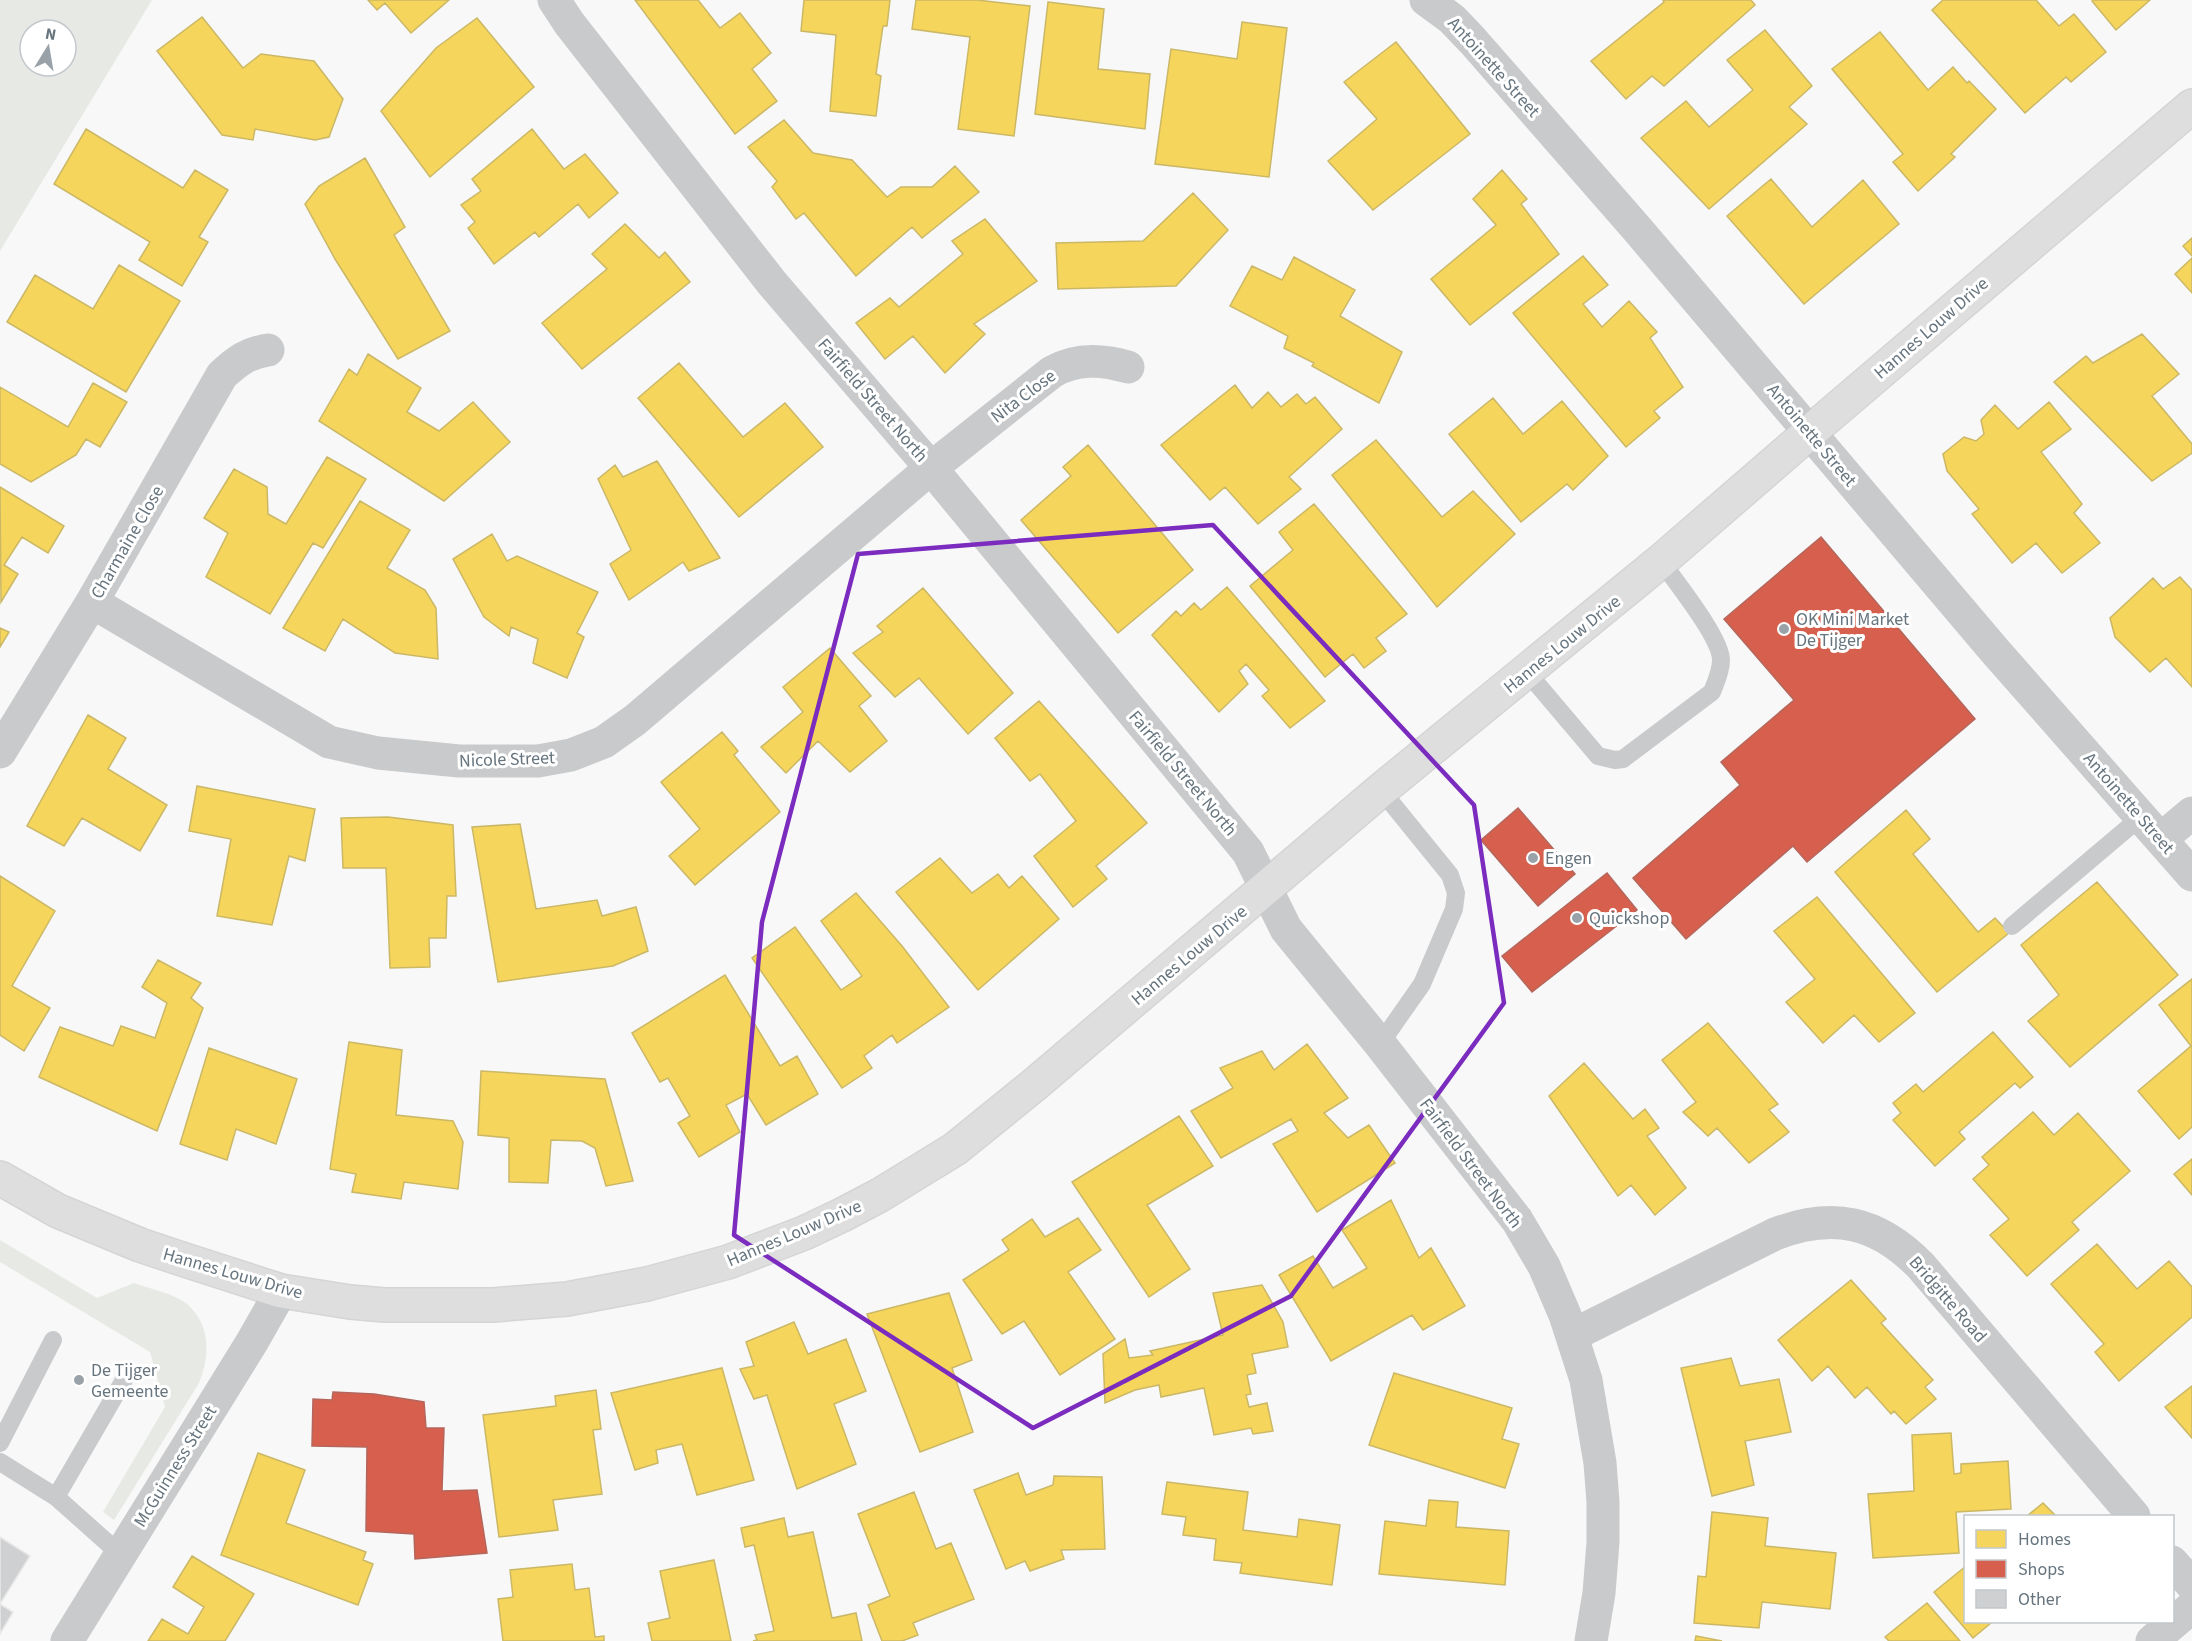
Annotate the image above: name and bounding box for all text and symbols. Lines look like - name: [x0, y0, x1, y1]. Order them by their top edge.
- street label: Antoinette Street: [1442, 12, 1546, 123]
- north arrow: [18, 18, 78, 78]
- text: N: [43, 22, 58, 46]
- street label: Hannes Louw Drive: [1869, 272, 1994, 385]
- street label: Fairfield Street North: [812, 333, 934, 468]
- street label: Nita Close: [986, 364, 1061, 429]
- street label: Antoinette Street: [1761, 378, 1862, 492]
- street label: Charmaine Close: [85, 481, 170, 604]
- street label: Hannes Louw Drive: [1498, 589, 1626, 699]
- place label: OK Mini Market De Tijger: [1796, 607, 1909, 653]
- marker: OK Mini Market De Tijger: [1777, 622, 1791, 636]
- street label: Fairfield Street North: [1123, 705, 1243, 842]
- street label: Nicole Street: [459, 745, 555, 774]
- street label: Antoinette Street: [2077, 747, 2180, 860]
- place label: Engen: [1545, 846, 1592, 871]
- marker: Engen: [1526, 851, 1540, 865]
- street label: Hannes Louw Drive: [1126, 899, 1253, 1011]
- place label: Quickshop: [1589, 906, 1669, 931]
- marker: Quickshop: [1570, 911, 1584, 925]
- street label: Fairfield Street North: [1413, 1093, 1528, 1234]
- street label: Hannes Louw Drive: [723, 1194, 866, 1273]
- street label: Hannes Louw Drive: [160, 1242, 306, 1305]
- street label: Bridgitte Road: [1903, 1251, 1992, 1348]
- place label: De Tijger Gemeente: [91, 1358, 168, 1404]
- marker: De Tijger Gemeente: [72, 1373, 86, 1387]
- street label: McGuinness Street: [128, 1401, 223, 1532]
- legend: [1964, 1515, 2174, 1623]
- text: Homes: [2018, 1527, 2071, 1552]
- text: Shops: [2018, 1557, 2065, 1582]
- text: Other: [2018, 1587, 2062, 1612]

